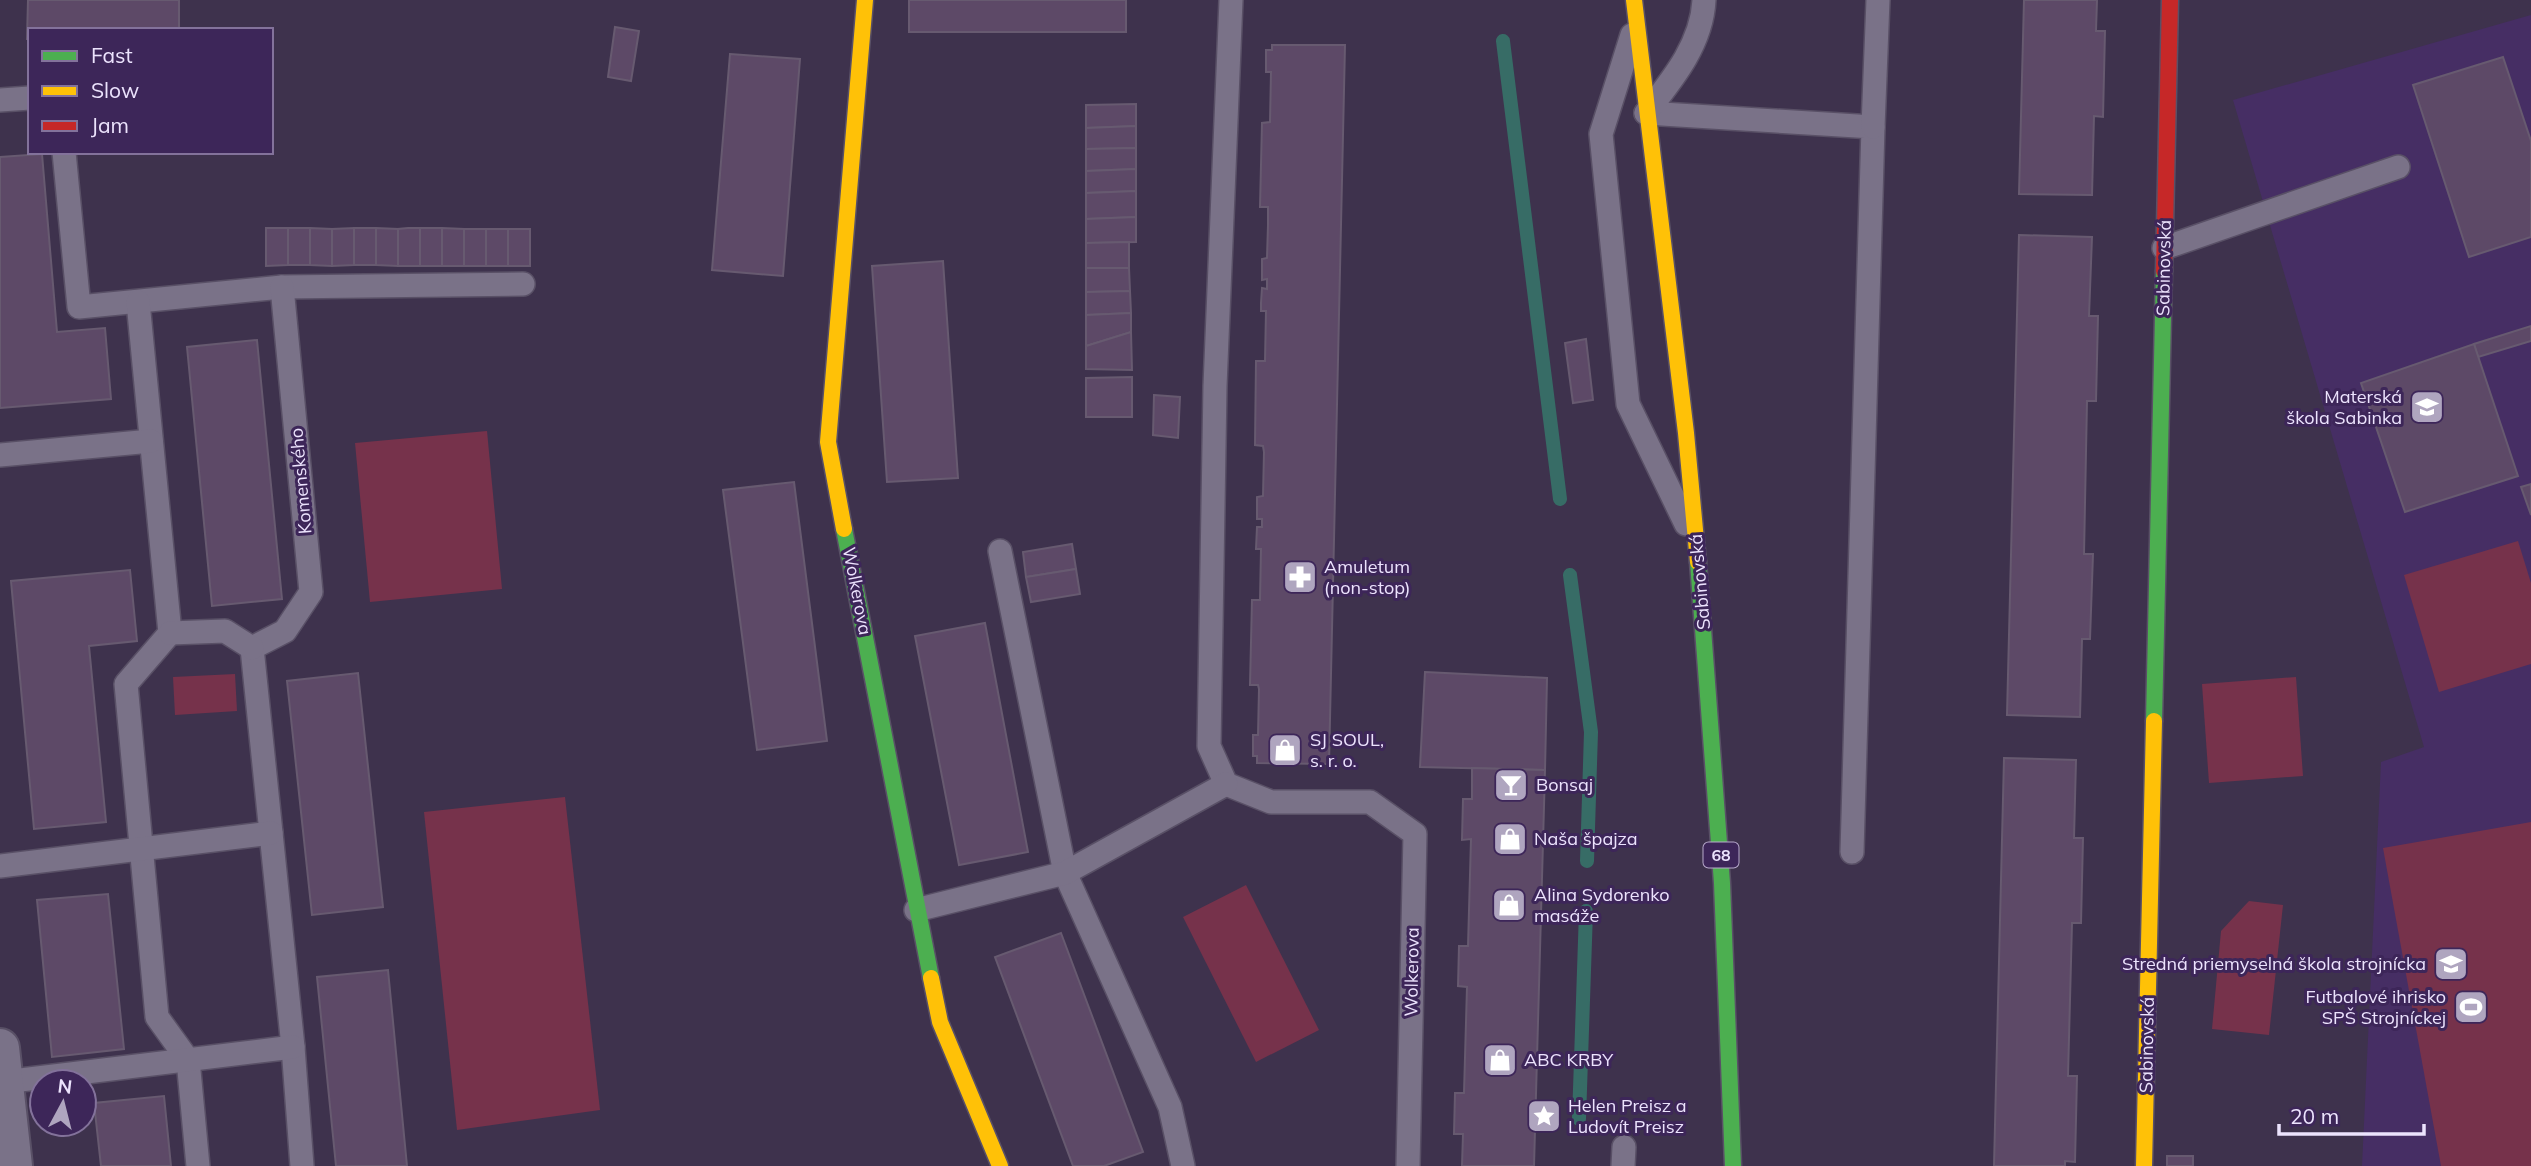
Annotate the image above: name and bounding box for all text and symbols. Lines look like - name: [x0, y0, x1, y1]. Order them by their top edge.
- legend: [28, 28, 273, 154]
- text: Fast: [91, 42, 133, 68]
- text: Slow: [91, 77, 139, 103]
- text: Jam: [91, 112, 129, 138]
- street label: Sabinovská: [2151, 220, 2176, 316]
- place label: Materská škola Sabinka: [2286, 385, 2402, 429]
- school or university icon: Materská škola Sabinka: [2408, 388, 2446, 426]
- street label: Komenského: [284, 427, 317, 535]
- street label: Sabinovská: [1684, 533, 1715, 631]
- street label: Wolkerova: [838, 545, 877, 637]
- place label: Amuletum (non-stop): [1324, 555, 1411, 599]
- pharmacy icon: Amuletum (non-stop): [1281, 558, 1319, 596]
- place label: SJ SOUL, s. r. o.: [1310, 728, 1384, 772]
- shop icon: SJ SOUL, s. r. o.: [1266, 731, 1304, 769]
- bar icon: Bonsaj: [1492, 766, 1530, 804]
- place label: Bonsaj: [1536, 773, 1593, 796]
- shop icon: Naša špajza: [1491, 820, 1529, 858]
- place label: Naša špajza: [1534, 827, 1638, 850]
- road number: 68: [1704, 842, 1738, 868]
- place label: Alina Sydorenko masáže: [1534, 883, 1670, 927]
- shop icon: Alina Sydorenko masáže: [1490, 886, 1528, 924]
- street label: Wolkerova: [1399, 927, 1424, 1017]
- school or university icon: Stredná priemyselná škola strojnícka: [2432, 945, 2470, 983]
- place label: Stredná priemyselná škola strojnícka: [2122, 952, 2426, 975]
- place label: Futbalové ihrisko SPŠ Strojníckej: [2306, 985, 2446, 1029]
- sports icon: Futbalové ihrisko SPŠ Strojníckej: [2452, 988, 2490, 1026]
- street label: Sabinovská: [2134, 997, 2159, 1093]
- shop icon: ABC KRBY: [1481, 1041, 1519, 1079]
- place label: ABC KRBY: [1524, 1048, 1614, 1071]
- north arrow: [28, 1068, 98, 1138]
- text: N: [56, 1073, 74, 1099]
- scale bar: [2279, 1092, 2424, 1136]
- place label: Helen Preisz a Ludovít Preisz: [1568, 1094, 1687, 1138]
- place icon: Helen Preisz a Ludovít Preisz: [1525, 1097, 1563, 1135]
- text: 20 m: [2290, 1103, 2339, 1129]

